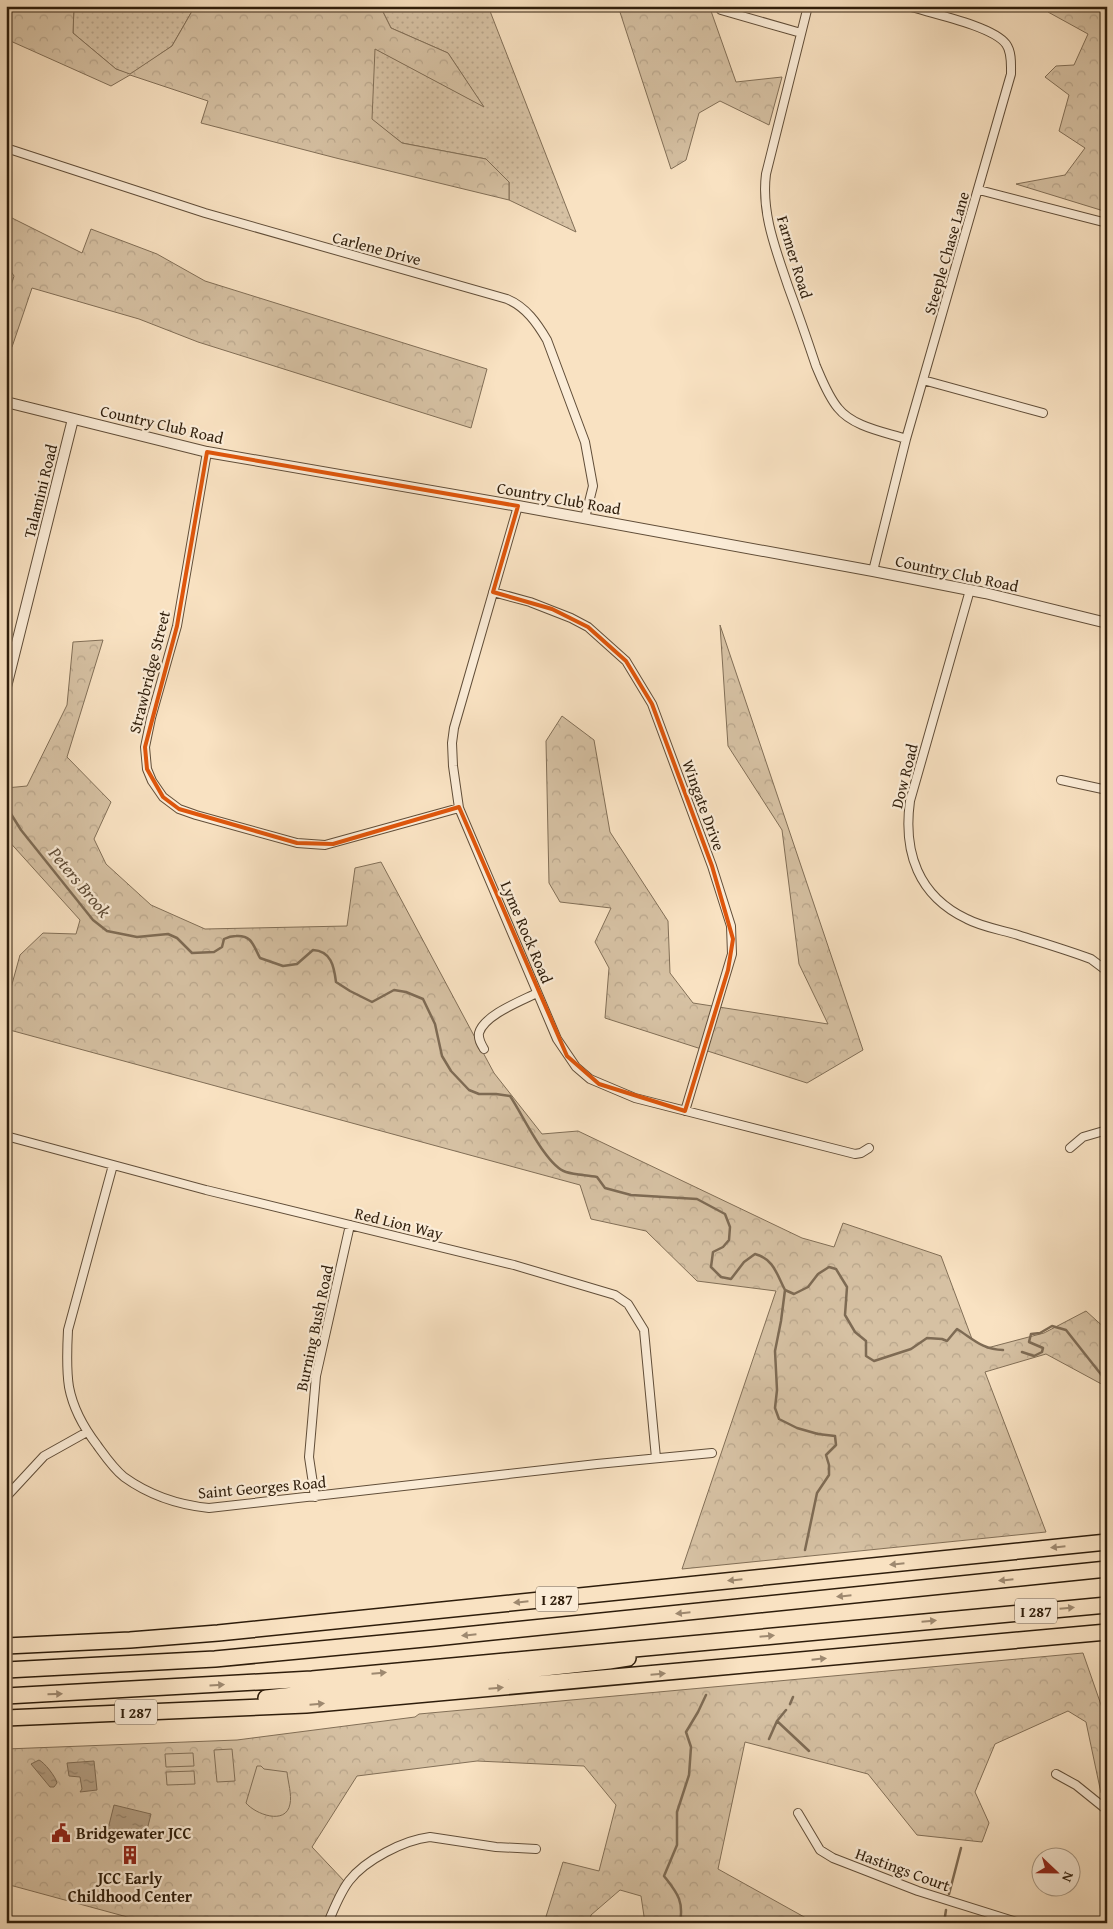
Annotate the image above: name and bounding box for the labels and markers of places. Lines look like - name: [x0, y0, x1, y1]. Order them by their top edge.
- place label: Bridgewater JCC: [76, 1821, 192, 1845]
- public building icon: Bridgewater JCC: [50, 1822, 72, 1844]
- building icon: JCC Early Childhood Center: [119, 1844, 141, 1866]
- place label: JCC Early Childhood Center: [68, 1866, 193, 1908]

